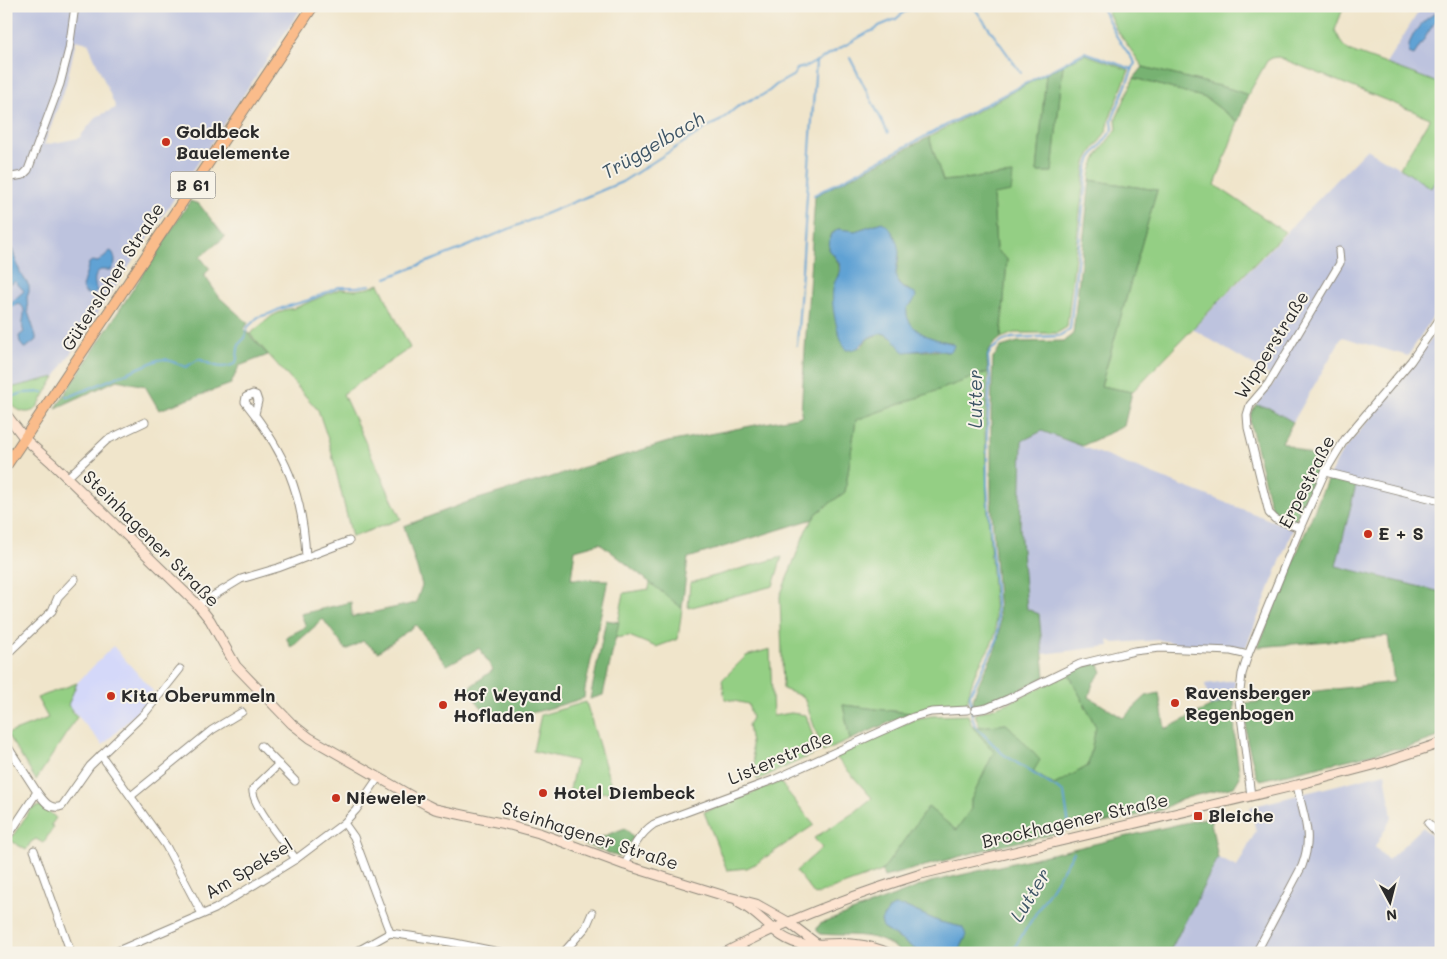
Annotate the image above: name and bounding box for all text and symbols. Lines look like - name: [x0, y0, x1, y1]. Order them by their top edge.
- water label: Trüggelbach: [597, 105, 709, 184]
- place label: Goldbeck Bauelemente: [176, 119, 290, 164]
- marker: Goldbeck Bauelemente: [160, 136, 172, 148]
- road number: B 61: [170, 172, 216, 198]
- street label: Gütersloher Straße: [55, 198, 169, 355]
- street label: Wipperstraße: [1228, 286, 1314, 403]
- water label: Lutter: [962, 370, 987, 428]
- street label: Erpestraße: [1272, 431, 1340, 532]
- street label: Steinhagener Straße: [78, 465, 225, 612]
- place label: E + S: [1378, 521, 1424, 545]
- marker: E + S: [1362, 528, 1374, 540]
- place label: Ravensberger Regenbogen: [1185, 680, 1311, 725]
- place label: Hof Weyand Hofladen: [453, 682, 561, 727]
- place label: Kita Oberummeln: [121, 683, 275, 707]
- marker: Kita Oberummeln: [105, 690, 117, 702]
- marker: Ravensberger Regenbogen: [1169, 697, 1181, 709]
- marker: Hof Weyand Hofladen: [437, 699, 449, 711]
- street label: Listerstraße: [724, 724, 836, 790]
- place label: Hotel Diembeck: [553, 780, 695, 804]
- place label: Nieweler: [346, 785, 426, 809]
- marker: Hotel Diembeck: [537, 787, 549, 799]
- street label: Brockhagener Straße: [979, 787, 1170, 853]
- marker: Nieweler: [330, 792, 342, 804]
- street label: Steinhagener Straße: [499, 795, 682, 875]
- place label: Bleiche: [1208, 803, 1274, 827]
- marker: Bleiche: [1192, 810, 1204, 822]
- street label: Am Speksel: [200, 832, 297, 904]
- water label: Lutter: [1004, 863, 1056, 926]
- north arrow: [1364, 876, 1414, 926]
- text: N: [1385, 905, 1398, 925]

